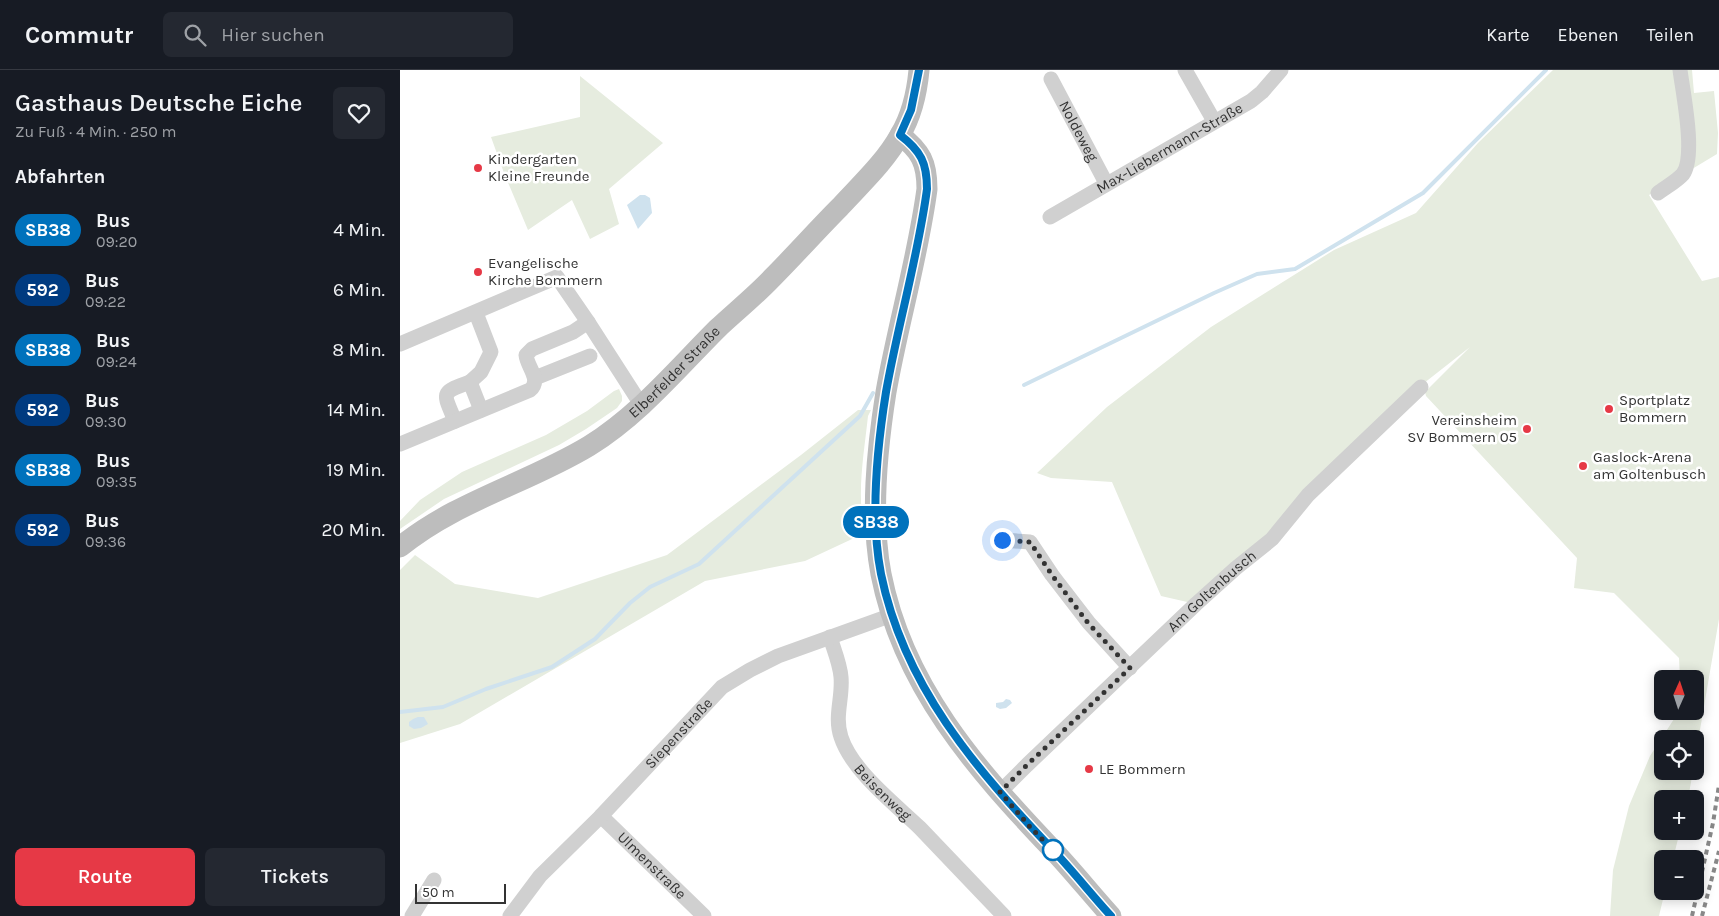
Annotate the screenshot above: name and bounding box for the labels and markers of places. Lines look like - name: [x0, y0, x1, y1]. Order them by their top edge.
- place label: Kindergarten Kleine Freunde: [488, 150, 590, 185]
- marker: Kindergarten Kleine Freunde: [472, 162, 484, 174]
- place label: Evangelische Kirche Bommern: [488, 254, 603, 289]
- marker: Evangelische Kirche Bommern: [472, 266, 484, 278]
- place label: Sportplatz Bommern: [1619, 391, 1690, 426]
- marker: Sportplatz Bommern: [1603, 403, 1615, 415]
- place label: Vereinsheim SV Bommern 05: [1407, 411, 1517, 446]
- marker: Vereinsheim SV Bommern 05: [1521, 423, 1533, 435]
- place label: Gaslock-Arena am Goltenbusch: [1593, 448, 1706, 483]
- marker: Gaslock-Arena am Goltenbusch: [1577, 460, 1589, 472]
- place label: LE Bommern: [1099, 760, 1186, 778]
- marker: LE Bommern: [1083, 763, 1095, 775]
- unlabelled marker: [1042, 839, 1064, 861]

